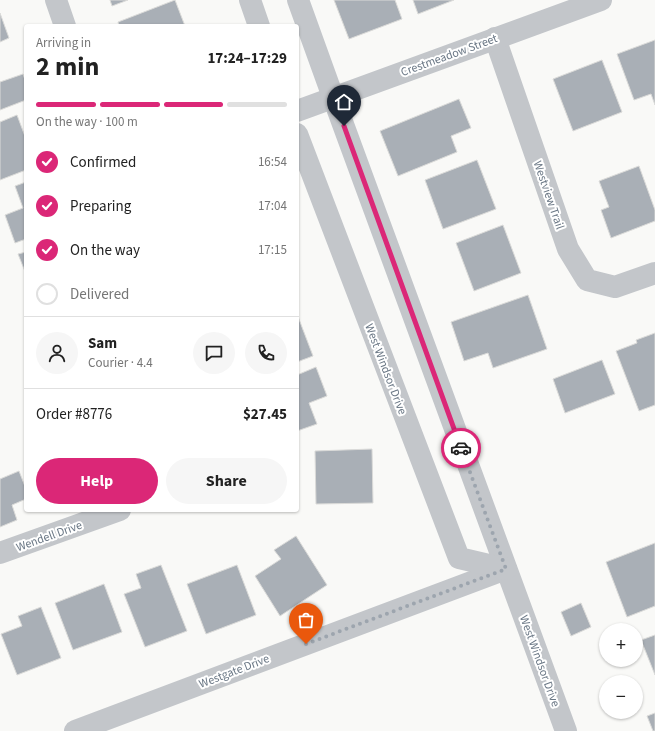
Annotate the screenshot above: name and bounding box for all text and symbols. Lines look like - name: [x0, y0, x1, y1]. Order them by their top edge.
- street label: Crestmeadow Street: [398, 30, 500, 81]
- text: Arriving in: [36, 34, 91, 52]
- text: 2 min: [36, 48, 99, 85]
- text: 17:24–17:29: [207, 48, 287, 69]
- pin: [327, 85, 361, 126]
- icon: home: [333, 91, 355, 113]
- text: On the way · 100 m: [36, 113, 138, 131]
- icon: check: [36, 151, 58, 173]
- text: Confirmed: [70, 152, 136, 173]
- text: 16:54: [258, 153, 287, 171]
- street label: Westview Trail: [529, 159, 568, 232]
- icon: check: [36, 195, 58, 217]
- text: Preparing: [70, 196, 131, 217]
- text: 17:04: [258, 197, 287, 215]
- icon: check: [36, 239, 58, 261]
- text: On the way: [70, 240, 140, 261]
- text: 17:15: [258, 241, 287, 259]
- text: Delivered: [70, 284, 129, 305]
- street label: West Windsor Drive: [360, 321, 411, 417]
- button: person: [36, 332, 78, 374]
- button: chat: [193, 332, 235, 374]
- button: phone: [245, 332, 287, 374]
- text: Sam: [88, 333, 117, 354]
- text: Courier · 4.4: [88, 354, 153, 372]
- text: Order #8776: [36, 404, 112, 425]
- text: $27.45: [243, 404, 287, 425]
- courier: [441, 428, 481, 468]
- icon: car: [450, 437, 472, 459]
- button: Help: [36, 458, 158, 504]
- button: Share: [166, 458, 287, 504]
- street label: Wendell Drive: [14, 517, 85, 556]
- pin: [289, 603, 323, 644]
- icon: bag: [295, 609, 317, 631]
- street label: West Windsor Drive: [515, 613, 564, 709]
- map controls: [599, 623, 643, 719]
- button: +: [599, 623, 643, 667]
- street label: Westgate Drive: [197, 650, 272, 693]
- button: −: [599, 675, 643, 719]

